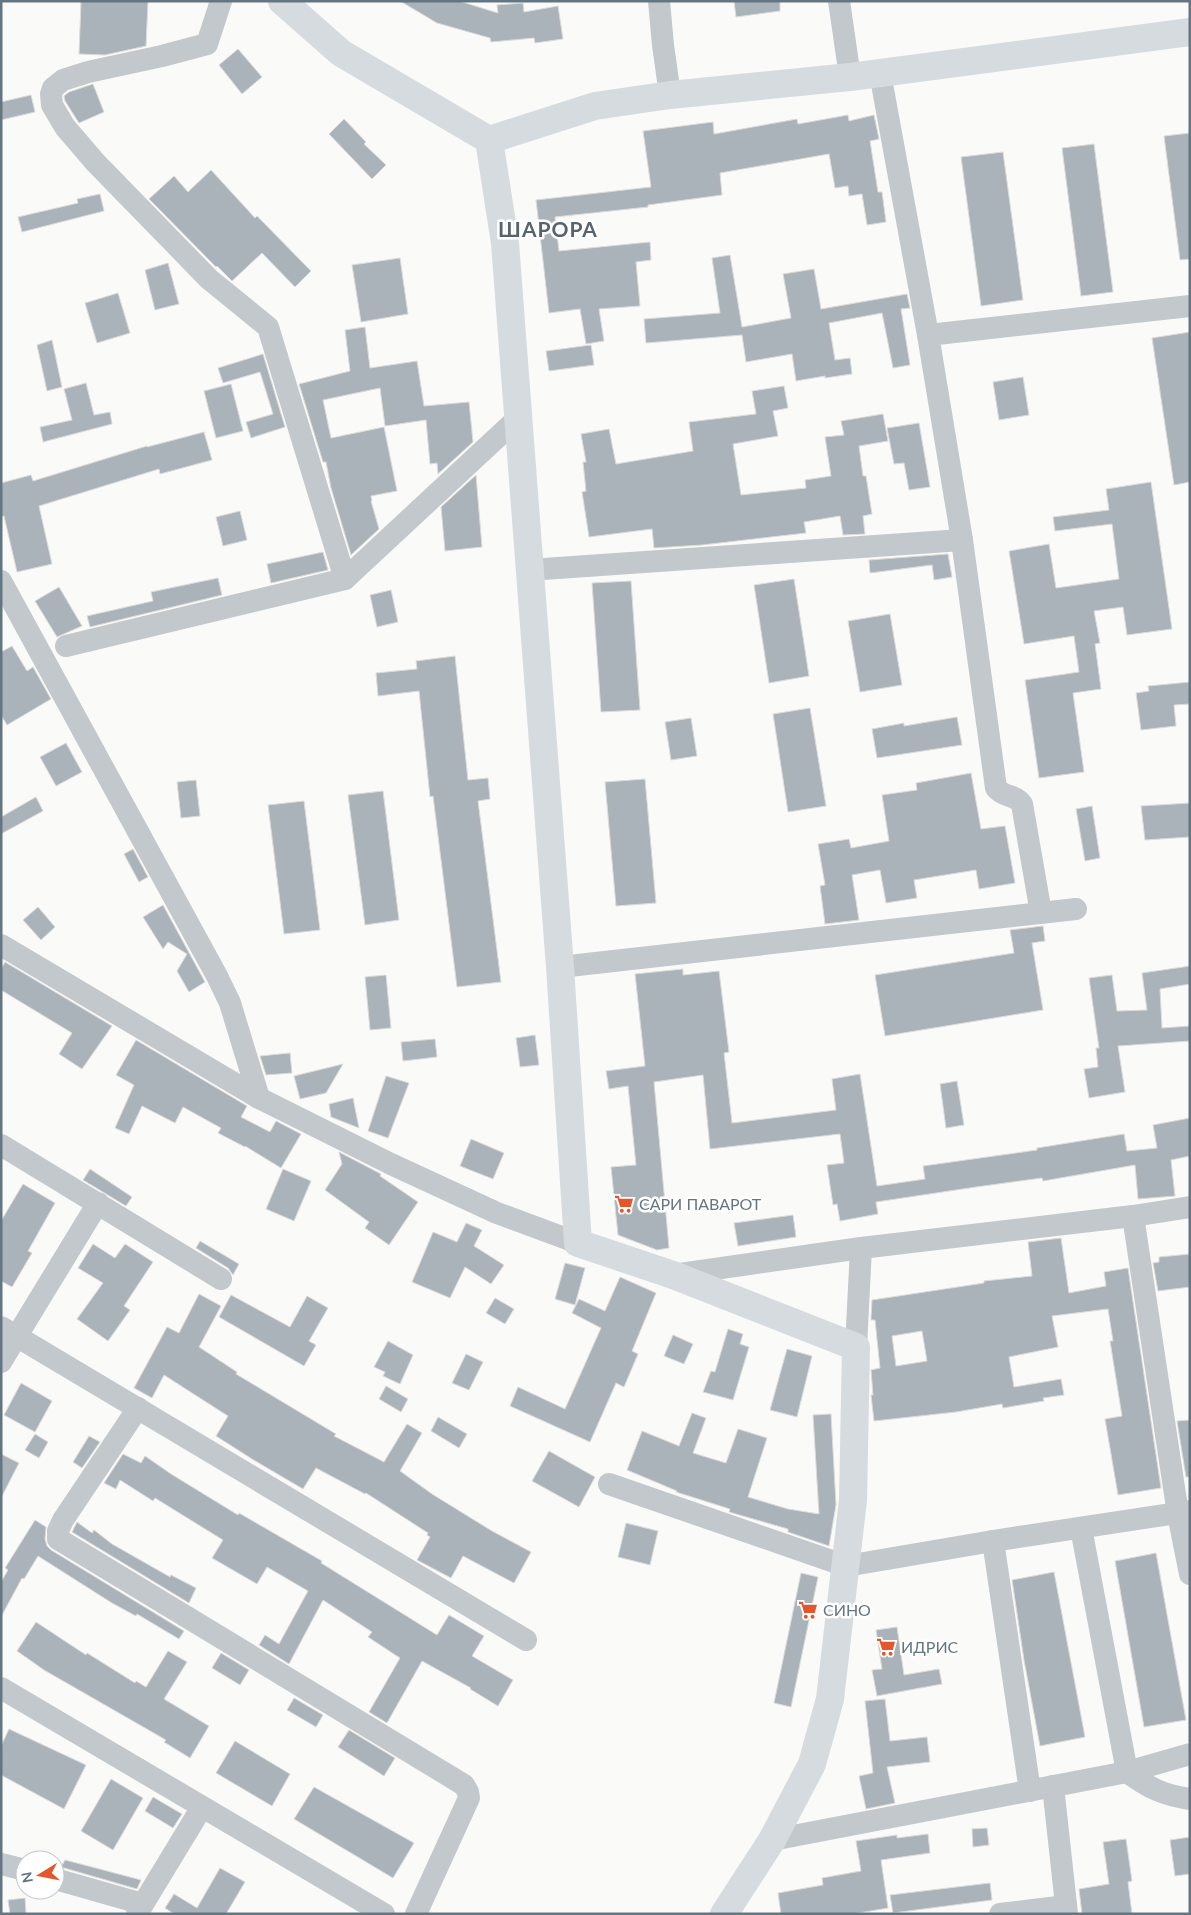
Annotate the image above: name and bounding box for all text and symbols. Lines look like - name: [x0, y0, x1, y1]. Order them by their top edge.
- district label: ШАРОРА: [498, 216, 598, 241]
- supermarket icon: САРИ ПАВАРОТ: [613, 1193, 635, 1215]
- place label: САРИ ПАВАРОТ: [639, 1194, 762, 1213]
- supermarket icon: СИНО: [797, 1599, 819, 1621]
- place label: СИНО: [823, 1600, 871, 1619]
- supermarket icon: ИДРИС: [875, 1636, 897, 1658]
- place label: ИДРИС: [901, 1637, 959, 1656]
- north arrow: [15, 1850, 65, 1900]
- text: N: [17, 1871, 36, 1884]

